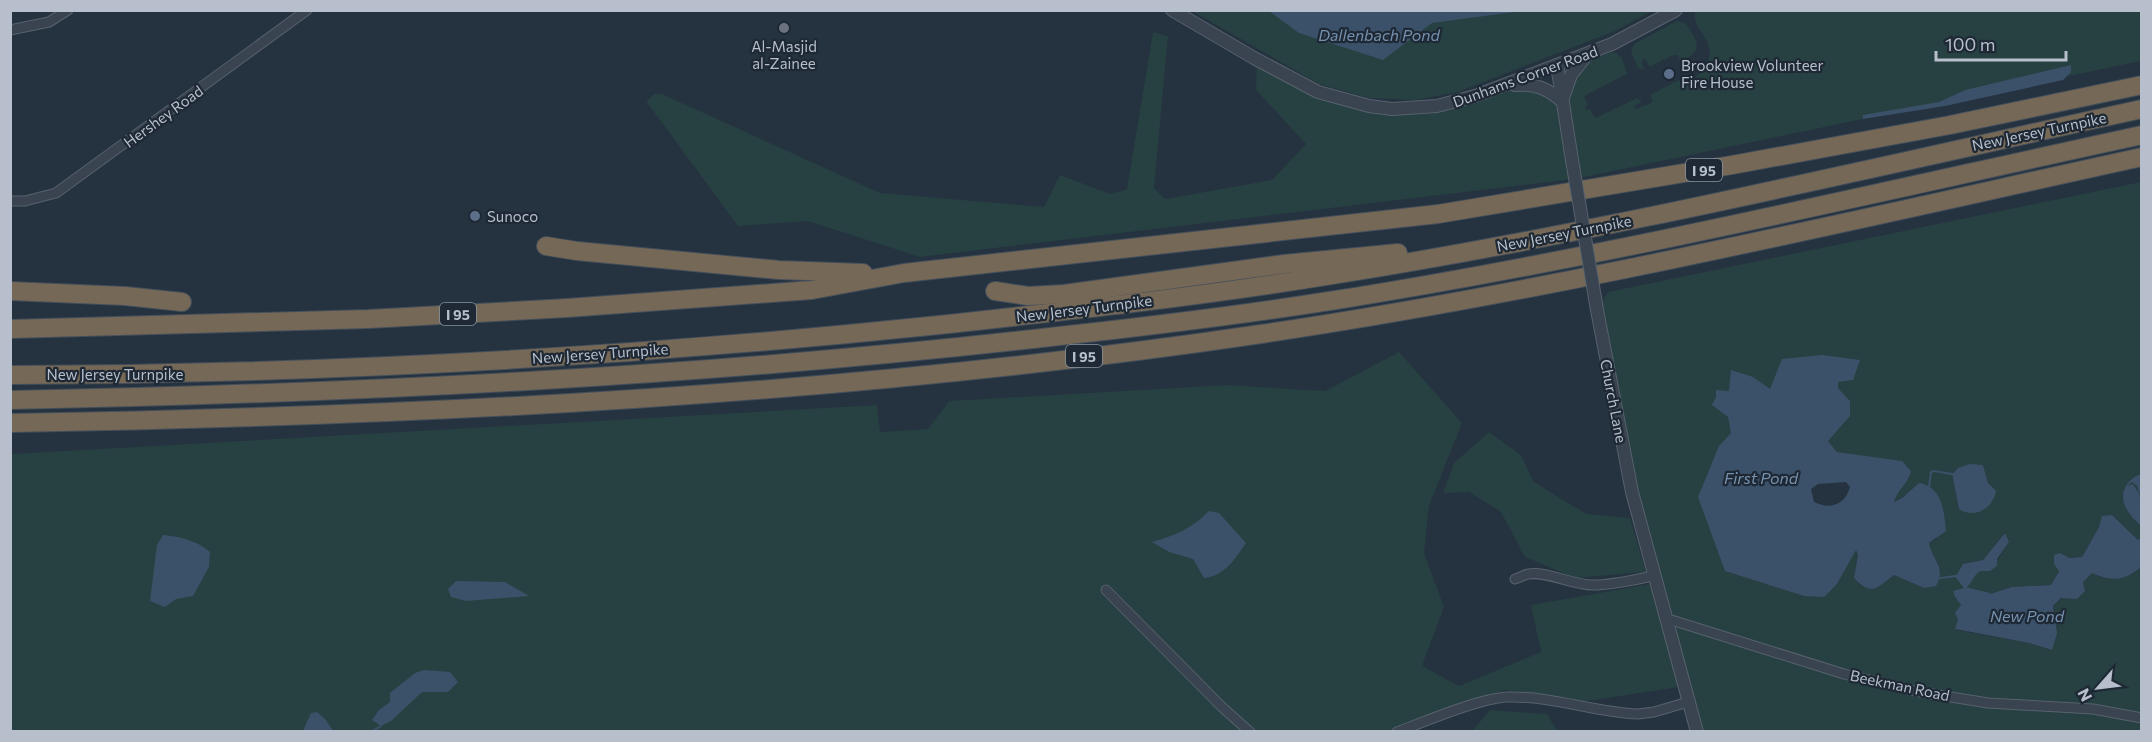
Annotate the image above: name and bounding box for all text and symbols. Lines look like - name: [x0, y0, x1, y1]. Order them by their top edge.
- marker: Al-Masjid al-Zainee: [777, 21, 791, 35]
- scale bar: [1936, 24, 2066, 62]
- water label: Dallenbach Pond: [1318, 25, 1441, 44]
- text: 100 m: [1945, 33, 1995, 55]
- place label: Al-Masjid al-Zainee: [751, 37, 817, 72]
- street label: Dunhams Corner Road: [1450, 41, 1600, 111]
- place label: Brookview Volunteer Fire House: [1681, 56, 1823, 91]
- marker: Brookview Volunteer Fire House: [1662, 67, 1676, 81]
- street label: Hershey Road: [120, 81, 206, 151]
- street label: New Jersey Turnpike: [1970, 108, 2108, 154]
- road number: I 95: [1686, 159, 1722, 181]
- place label: Sunoco: [487, 207, 538, 225]
- marker: Sunoco: [468, 209, 482, 223]
- street label: New Jersey Turnpike: [1495, 211, 1633, 255]
- street label: New Jersey Turnpike: [1015, 291, 1153, 325]
- road number: I 95: [440, 303, 476, 325]
- street label: New Jersey Turnpike: [531, 339, 669, 367]
- road number: I 95: [1066, 345, 1102, 367]
- street label: Church Lane: [1597, 358, 1631, 444]
- street label: New Jersey Turnpike: [47, 365, 184, 383]
- water label: First Pond: [1724, 468, 1799, 487]
- water label: New Pond: [1990, 606, 2065, 625]
- north arrow: [2068, 658, 2128, 718]
- street label: Beekman Road: [1849, 666, 1951, 704]
- text: N: [2073, 686, 2096, 705]

